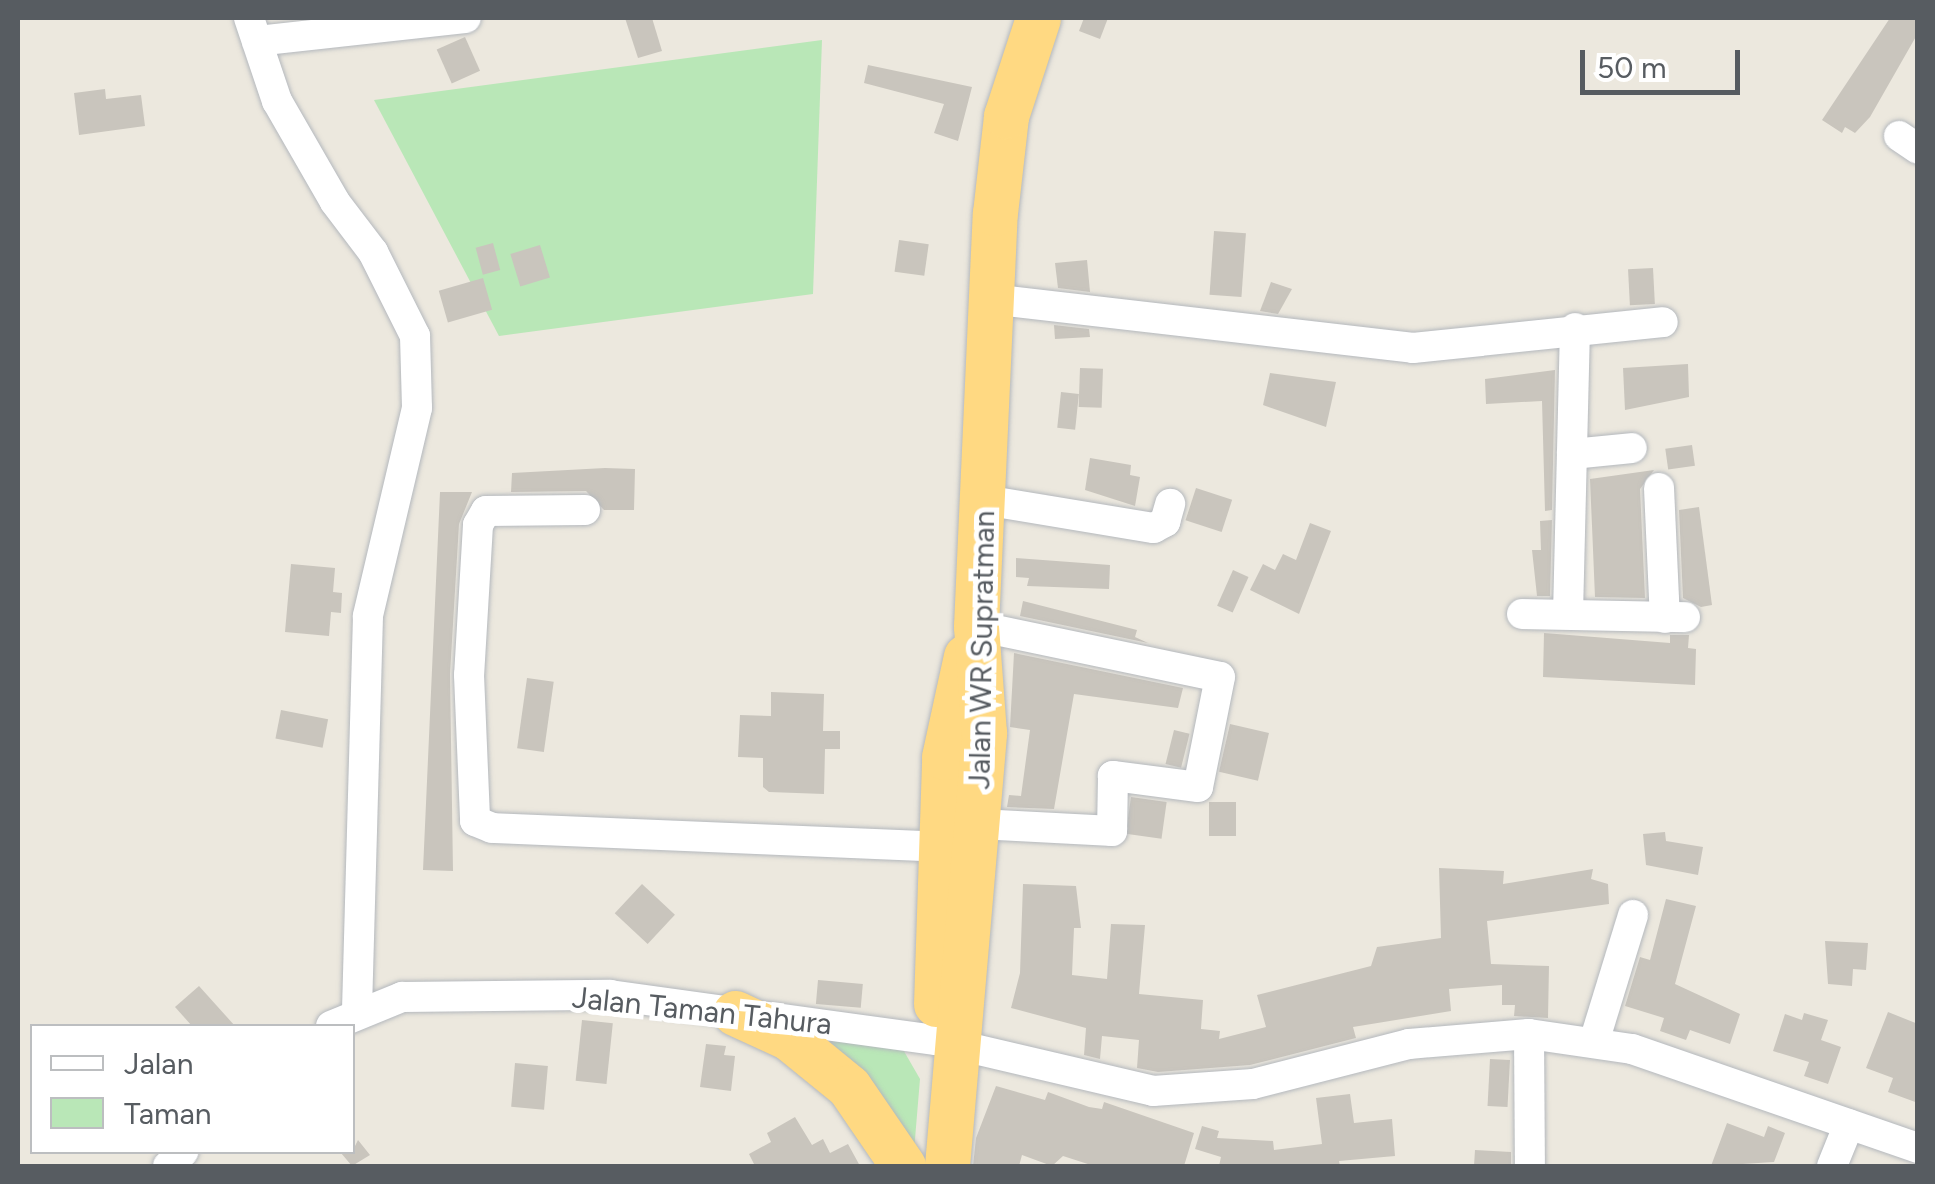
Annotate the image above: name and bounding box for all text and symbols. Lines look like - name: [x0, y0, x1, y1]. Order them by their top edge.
- scale bar: [1585, 30, 1745, 92]
- text: 50 m: [1597, 49, 1666, 86]
- street label: Jalan WR Supratman: [962, 510, 1002, 790]
- street label: Jalan Taman Tahura: [570, 979, 834, 1043]
- legend: [30, 1024, 355, 1154]
- text: Jalan: [124, 1045, 193, 1082]
- text: Taman: [124, 1095, 212, 1132]

